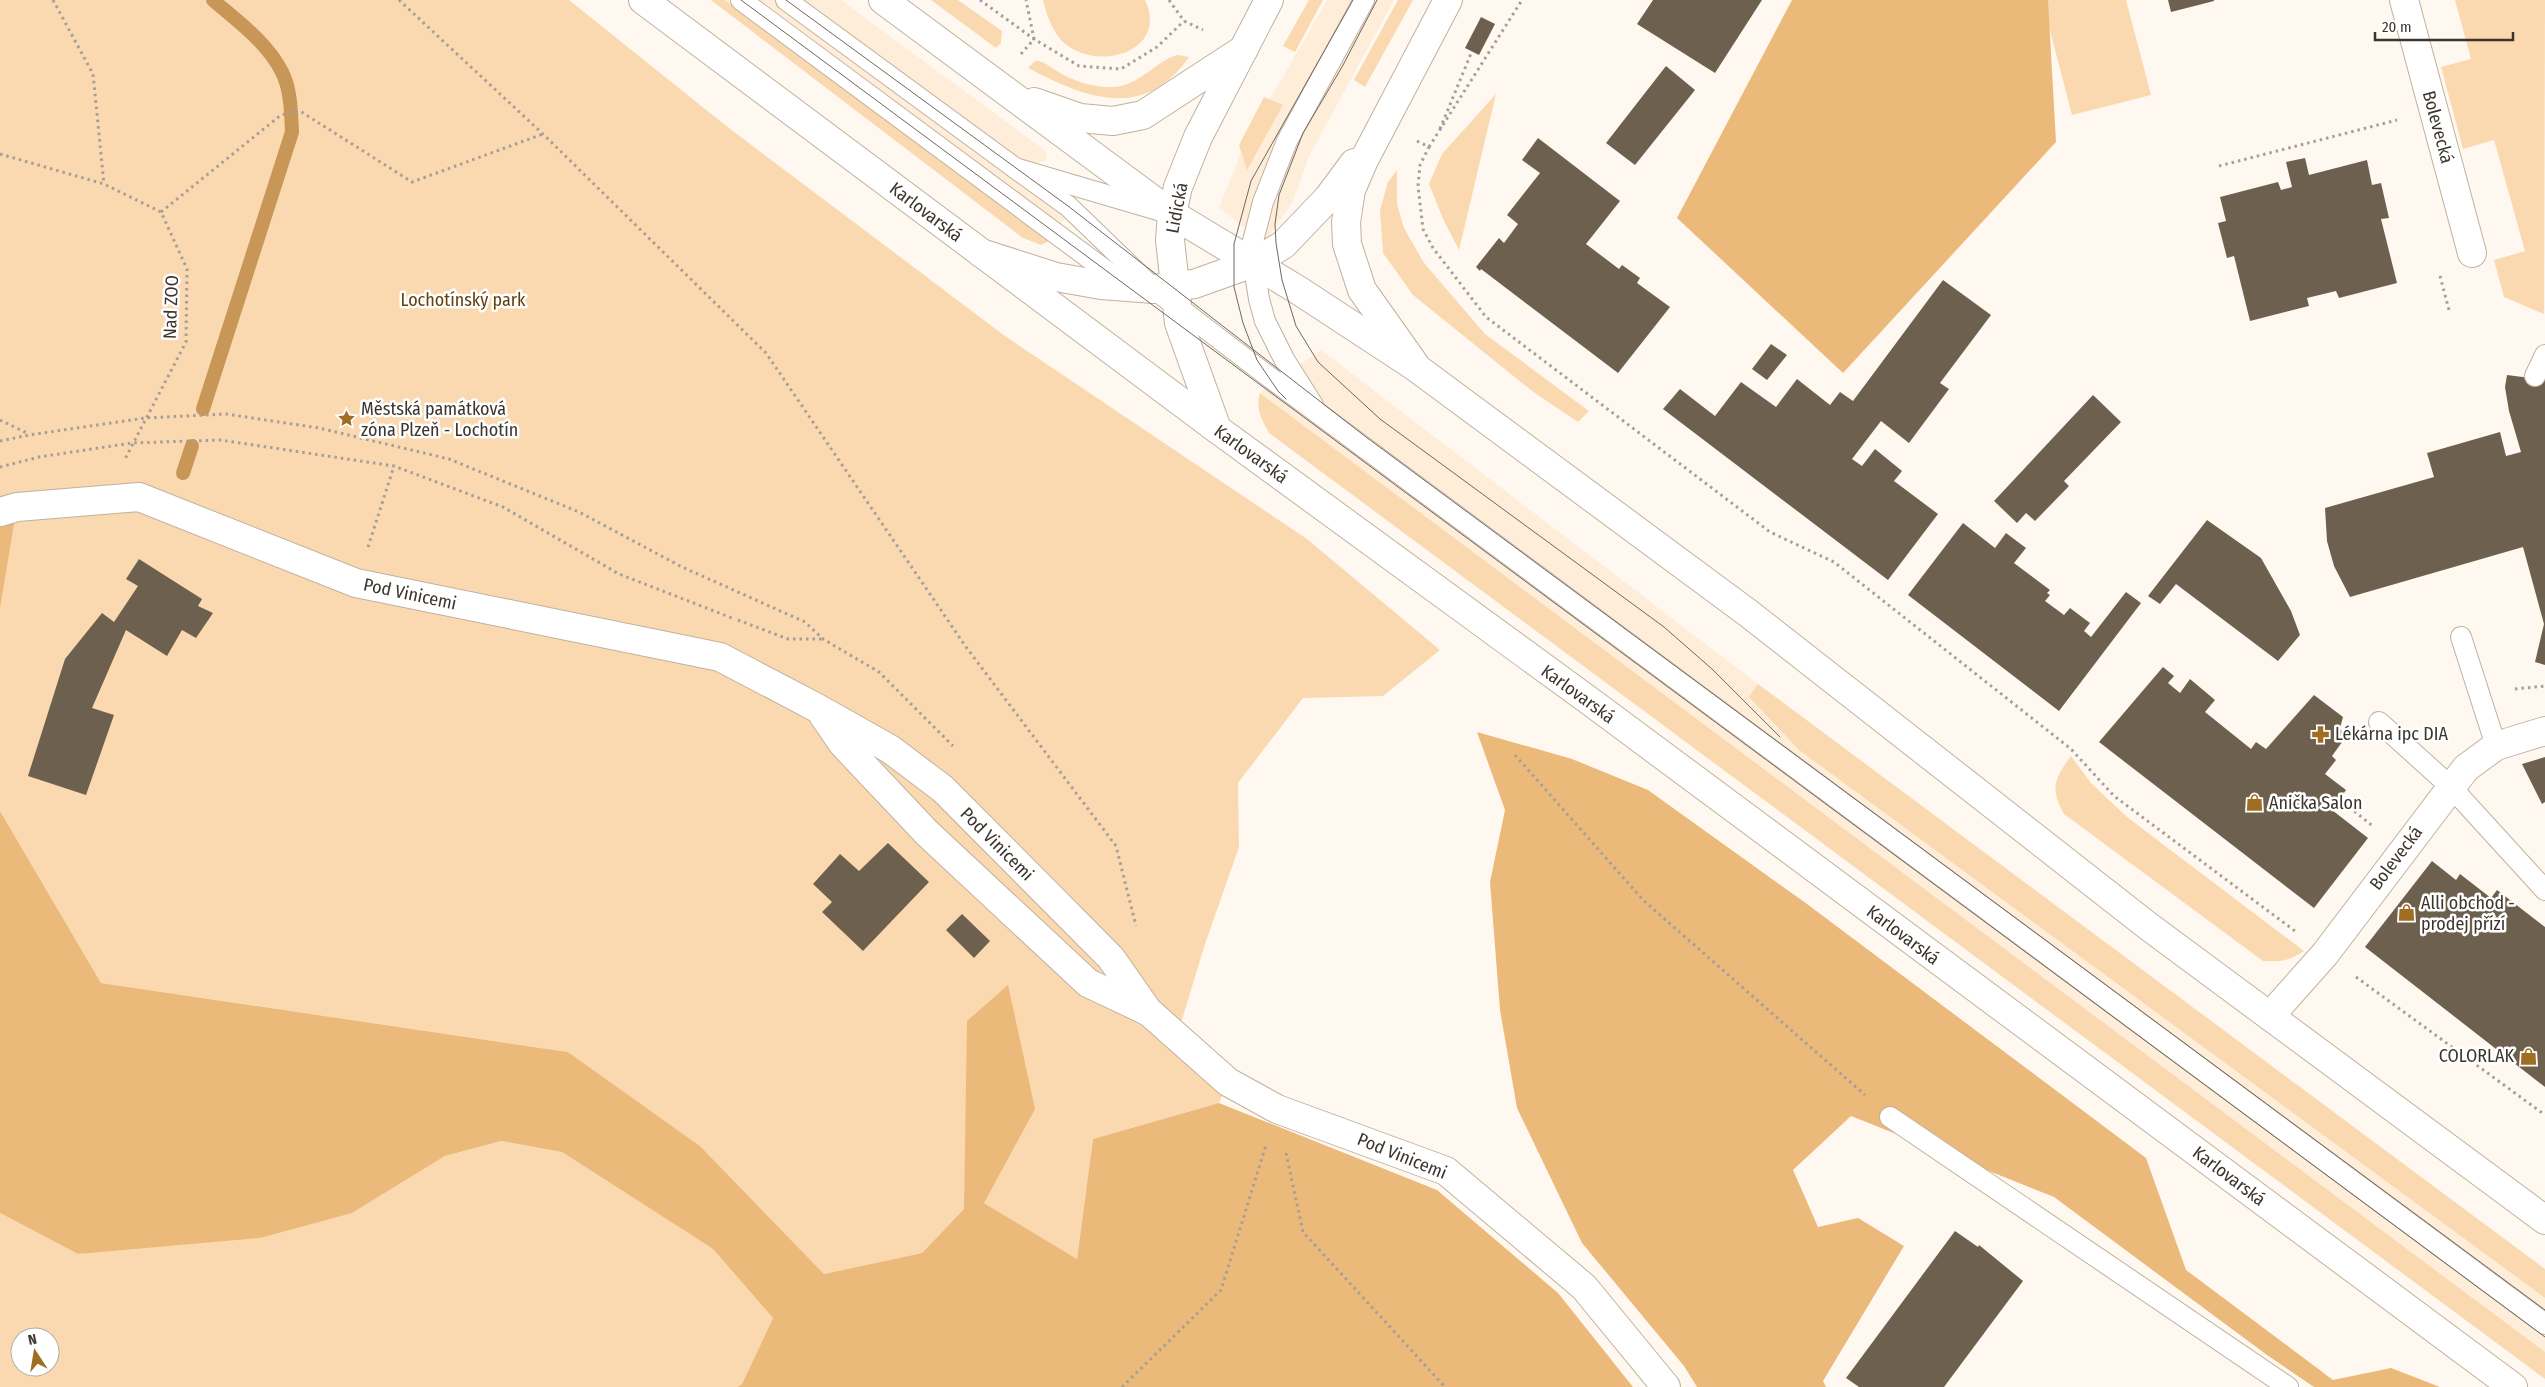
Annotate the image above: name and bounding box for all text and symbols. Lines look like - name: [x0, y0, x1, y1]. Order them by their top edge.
- scale bar: [2375, 10, 2512, 42]
- text: 20 m: [2382, 18, 2412, 36]
- street label: Bolevecká: [2418, 88, 2458, 166]
- street label: Karlovarská: [885, 177, 967, 247]
- street label: Lidická: [1161, 181, 1193, 235]
- street label: Nad ZOO: [159, 274, 183, 340]
- park label: Lochotínský park: [401, 289, 526, 311]
- place label: Městská památková zóna Plzeň - Lochotín: [361, 398, 518, 441]
- place icon: Městská památková zóna Plzeň - Lochotín: [337, 409, 357, 429]
- street label: Karlovarská: [1210, 420, 1292, 488]
- street label: Pod Vinicemi: [361, 573, 459, 615]
- street label: Karlovarská: [1537, 660, 1619, 728]
- place label: Lékárna ipc DIA: [2335, 723, 2448, 745]
- pharmacy icon: Lékárna ipc DIA: [2311, 724, 2331, 744]
- place label: Anička Salon: [2269, 792, 2363, 814]
- shop icon: Anička Salon: [2245, 793, 2265, 813]
- street label: Pod Vinicemi: [956, 803, 1038, 885]
- street label: Bolevecká: [2365, 822, 2427, 894]
- place label: Alli obchod - prodej přízí: [2421, 892, 2515, 935]
- street label: Karlovarská: [1862, 900, 1944, 970]
- shop icon: Alli obchod - prodej přízí: [2397, 903, 2417, 923]
- place label: COLORLAK: [2439, 1045, 2514, 1067]
- shop icon: COLORLAK: [2518, 1046, 2538, 1066]
- street label: Pod Vinicemi: [1354, 1128, 1450, 1184]
- street label: Karlovarská: [2188, 1141, 2270, 1211]
- north arrow: [10, 1327, 60, 1377]
- text: N: [27, 1331, 38, 1349]

